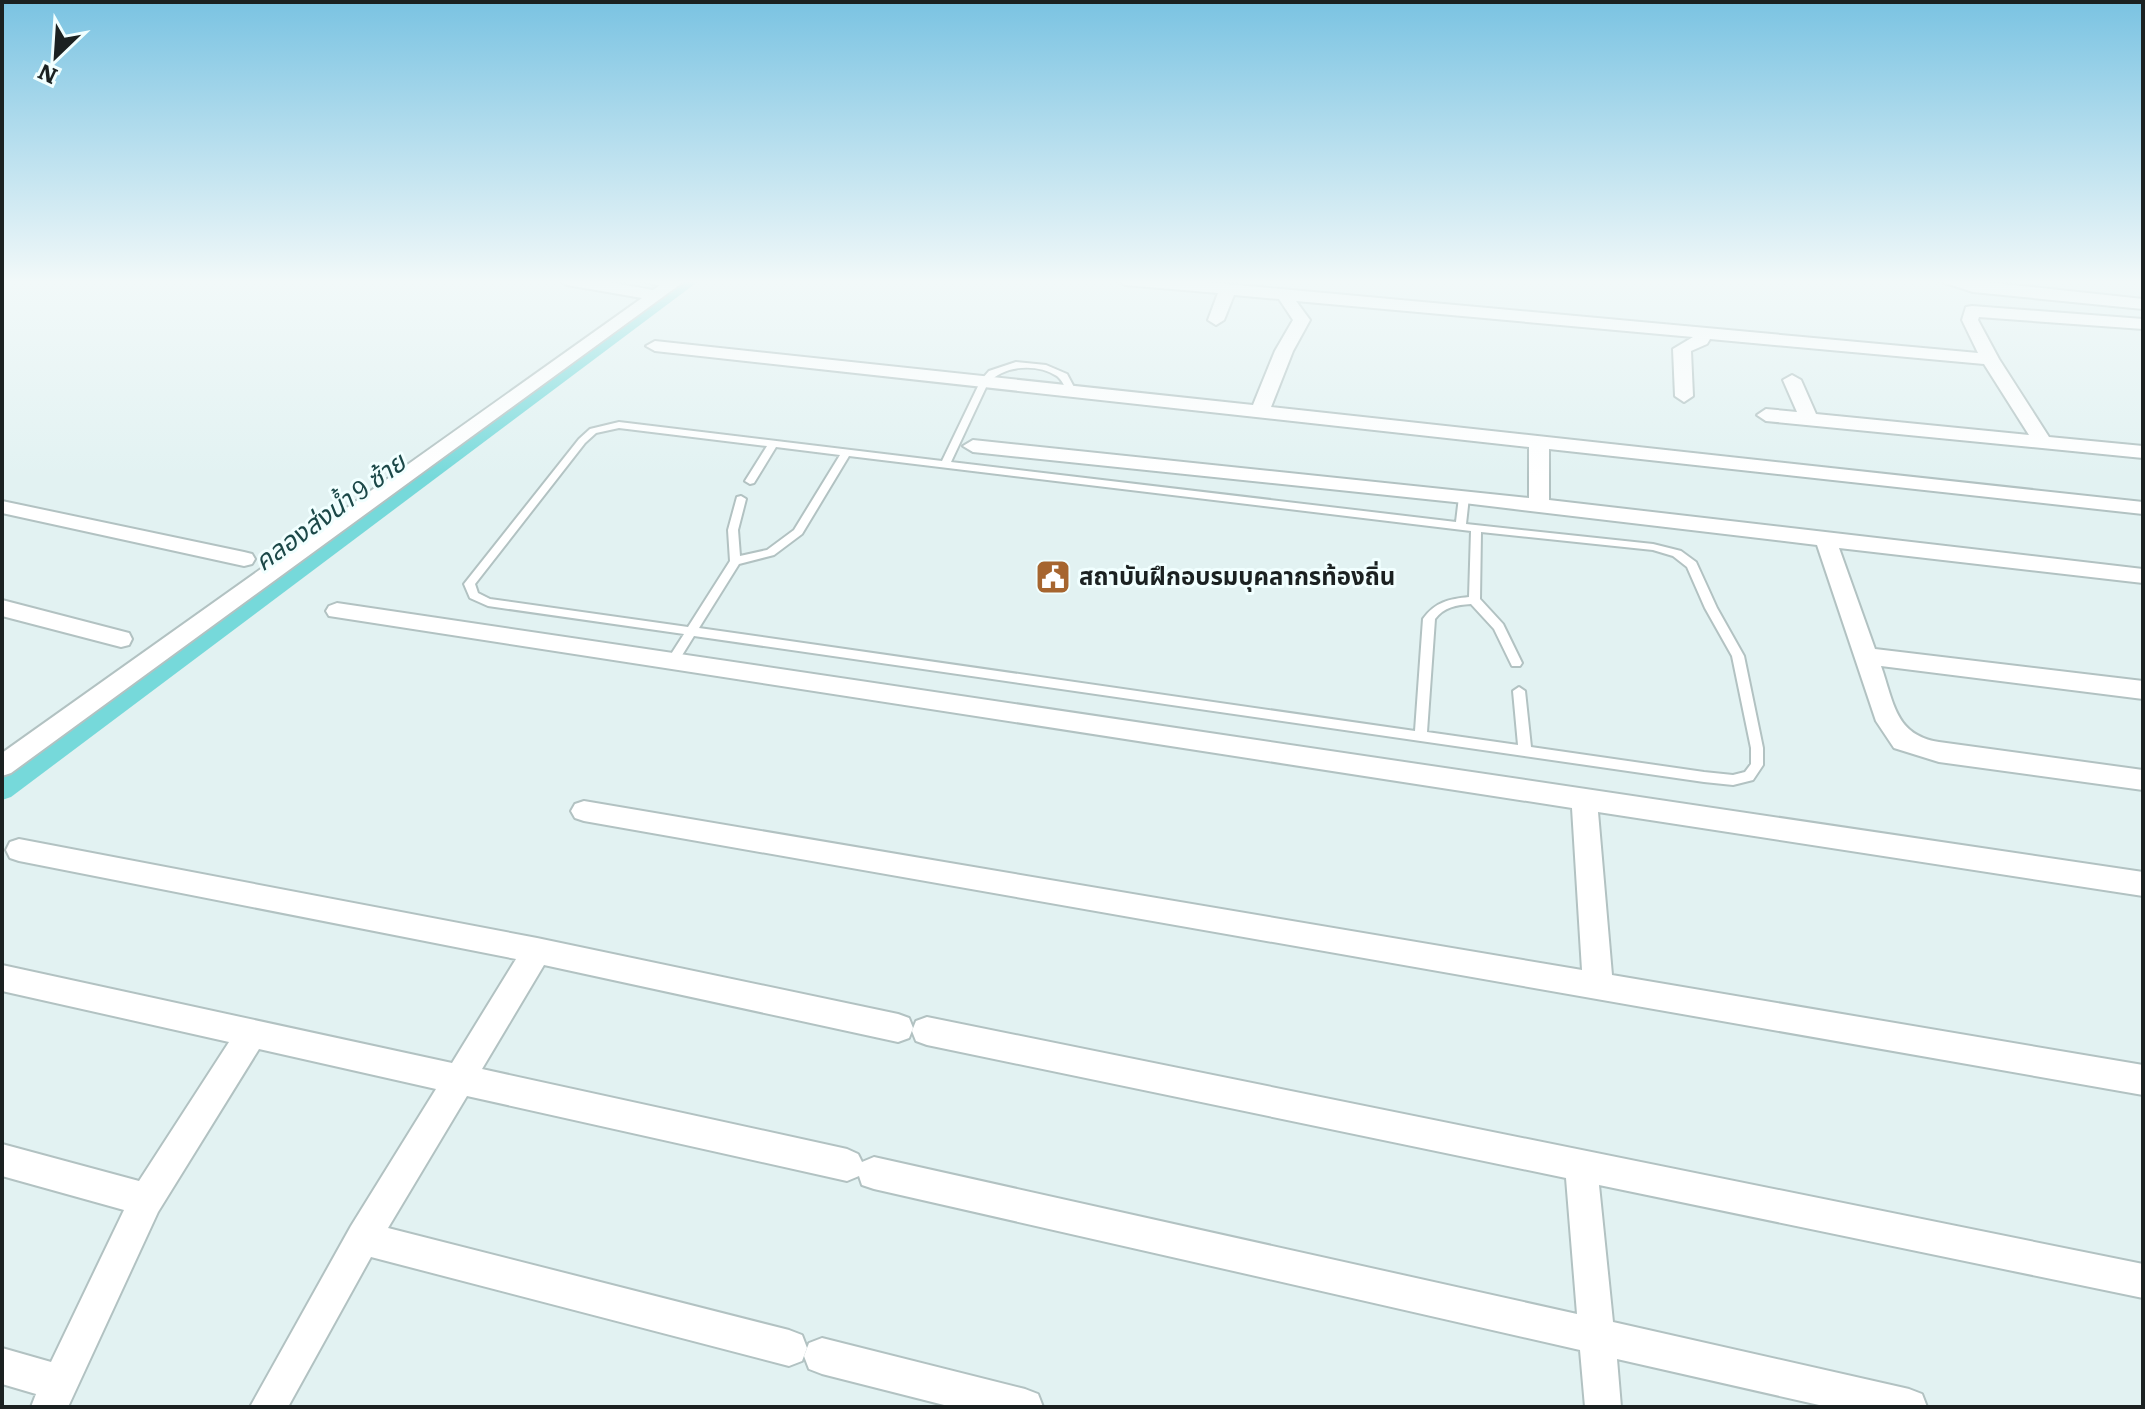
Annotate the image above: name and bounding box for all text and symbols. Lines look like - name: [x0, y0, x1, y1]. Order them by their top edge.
- north arrow: [16, 16, 96, 96]
- text: N: [32, 57, 62, 94]
- water label: คลองส่งน้ำ 9 ซ้าย: [245, 441, 414, 578]
- place label: สถาบันฝึกอบรมบุคลากรท้องถิ่น: [1079, 557, 1395, 592]
- public building icon: สถาบันฝึกอบรมบุคลากรท้องถิ่น: [1034, 558, 1072, 596]

